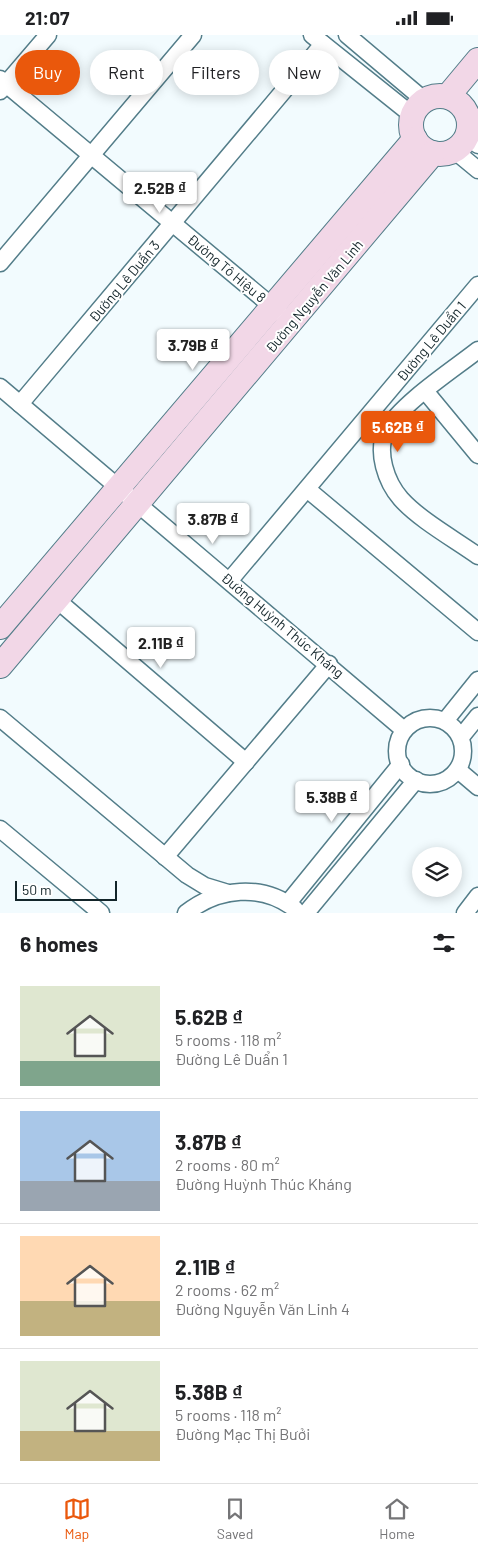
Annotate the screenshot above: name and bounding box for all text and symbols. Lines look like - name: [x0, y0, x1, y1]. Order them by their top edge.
- text: 21:07: [25, 6, 69, 29]
- chip: Buy: [15, 50, 80, 95]
- chip: Rent: [90, 50, 163, 95]
- chip: Filters: [173, 50, 259, 95]
- chip: New: [269, 50, 339, 95]
- pin: 2.52B ₫: [114, 171, 206, 214]
- text: 2.52B ₫: [134, 178, 186, 197]
- street label: Đường Tô Hiệu 8: [184, 230, 270, 306]
- street label: Đường Nguyễn Văn Linh: [262, 236, 366, 356]
- street label: Đường Lê Duẩn 3: [85, 237, 163, 325]
- street label: Đường Lê Duẩn 1: [393, 298, 469, 384]
- pin: 3.79B ₫: [147, 329, 239, 371]
- text: 3.79B ₫: [168, 335, 218, 354]
- pin: 5.62B ₫: [352, 411, 444, 453]
- text: 5.62B ₫: [372, 417, 424, 436]
- pin: 3.87B ₫: [167, 503, 259, 545]
- text: 3.87B ₫: [188, 509, 238, 528]
- street label: Đường Huỳnh Thúc Kháng: [218, 569, 348, 681]
- pin: 2.11B ₫: [115, 627, 207, 669]
- text: 2.11B ₫: [138, 633, 184, 652]
- pin: 5.38B ₫: [286, 781, 378, 823]
- text: 5.38B ₫: [306, 787, 358, 806]
- map controls: [412, 847, 462, 897]
- button: layers: [412, 847, 462, 897]
- scale bar: [15, 878, 118, 901]
- text: 50 m: [22, 881, 51, 898]
- icon: filters: [430, 929, 458, 957]
- text: 6 homes: [20, 931, 98, 956]
- text: 5.62B ₫: [175, 1004, 243, 1029]
- icon: home: [60, 1006, 120, 1066]
- text: 5 rooms · 118 m²: [175, 1030, 282, 1049]
- text: Đường Lê Duẩn 1: [175, 1049, 288, 1068]
- text: 3.87B ₫: [175, 1129, 242, 1154]
- icon: home: [60, 1131, 120, 1191]
- text: 2 rooms · 80 m²: [175, 1155, 280, 1174]
- text: Đường Huỳnh Thúc Kháng: [175, 1174, 352, 1193]
- text: 2.11B ₫: [175, 1254, 235, 1279]
- icon: home: [60, 1256, 120, 1316]
- text: 2 rooms · 62 m²: [175, 1280, 279, 1299]
- text: Đường Nguyễn Văn Linh 4: [175, 1299, 350, 1318]
- text: 5.38B ₫: [175, 1379, 243, 1404]
- icon: home: [60, 1381, 120, 1441]
- text: 5 rooms · 118 m²: [175, 1405, 282, 1424]
- text: Đường Mạc Thị Bưởi: [175, 1424, 310, 1443]
- tab: Map: [63, 1495, 91, 1542]
- tab: Saved: [217, 1495, 253, 1542]
- tab: Home: [379, 1495, 415, 1542]

